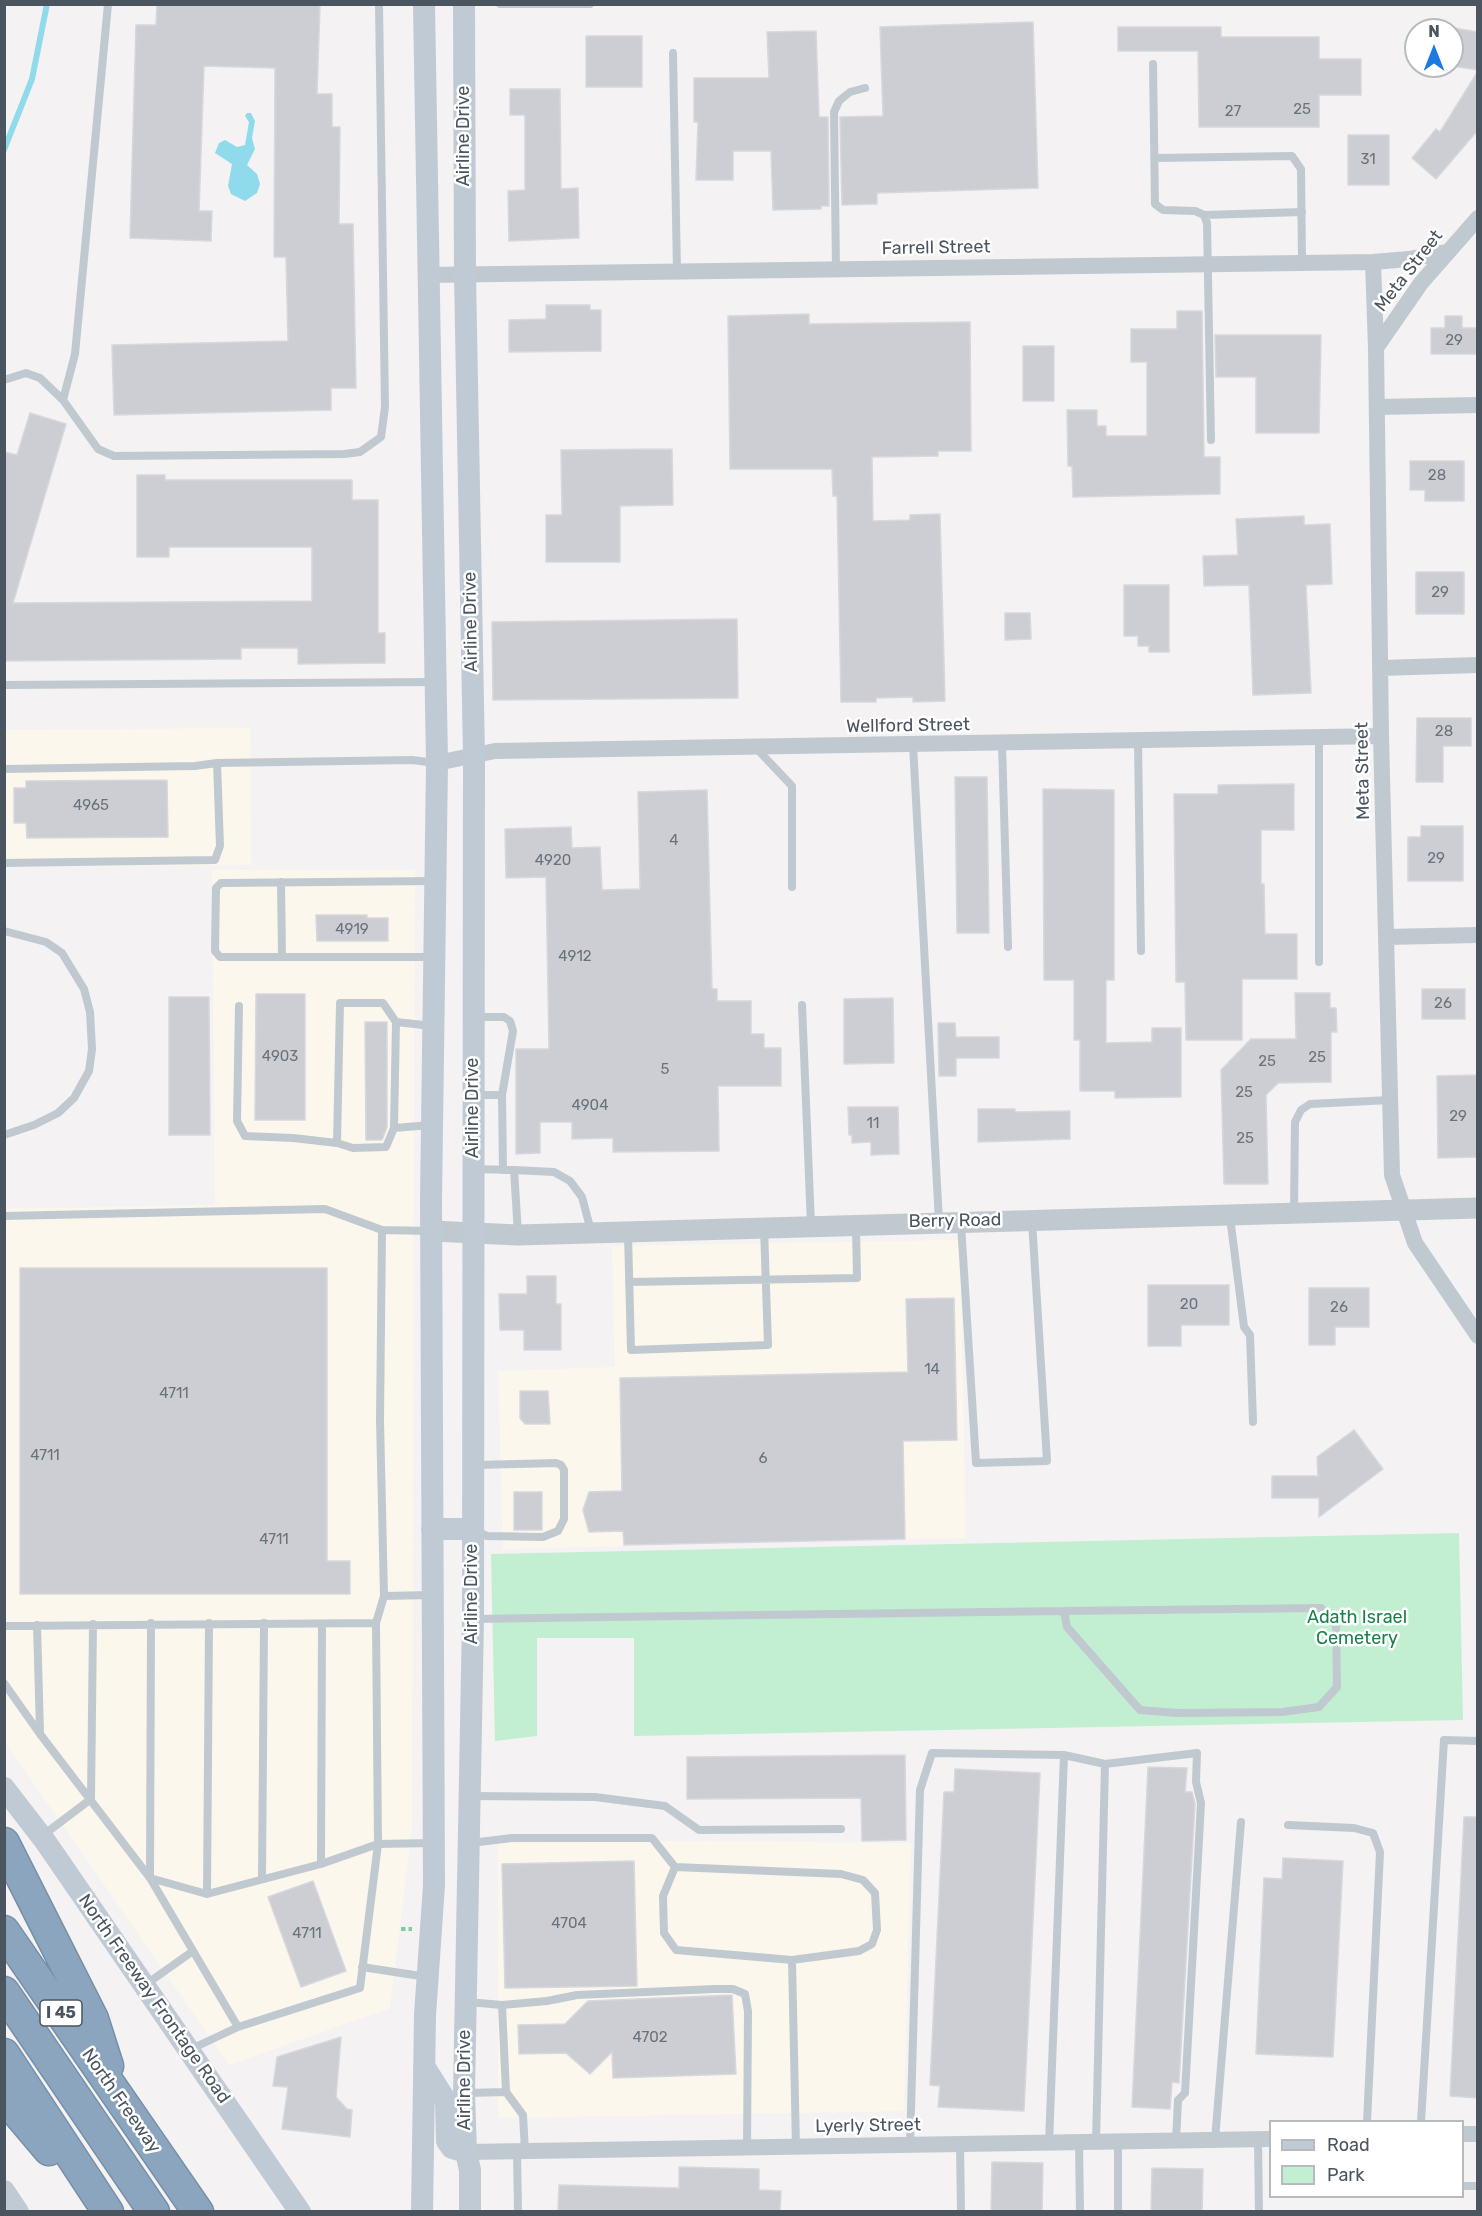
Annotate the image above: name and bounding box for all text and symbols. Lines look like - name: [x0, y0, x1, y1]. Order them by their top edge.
- north arrow: [1404, 18, 1464, 78]
- text: N: [1428, 22, 1440, 41]
- street label: Airline Drive: [453, 86, 475, 186]
- house number: 25: [1293, 101, 1311, 119]
- house number: 27: [1225, 103, 1241, 121]
- house number: 31: [1360, 151, 1376, 169]
- street label: Meta Street: [1370, 226, 1448, 316]
- street label: Farrell Street: [881, 236, 991, 260]
- house number: 29: [1445, 332, 1463, 350]
- house number: 28: [1428, 467, 1446, 485]
- street label: Airline Drive: [459, 571, 483, 673]
- house number: 29: [1431, 584, 1449, 602]
- street label: Wellford Street: [846, 714, 970, 738]
- street label: Meta Street: [1351, 722, 1375, 820]
- house number: 28: [1435, 723, 1453, 741]
- house number: 4965: [73, 797, 109, 815]
- house number: 4: [669, 832, 679, 850]
- house number: 29: [1427, 850, 1445, 868]
- house number: 4920: [535, 852, 571, 870]
- house number: 4919: [335, 921, 369, 939]
- house number: 4912: [558, 948, 592, 966]
- house number: 26: [1434, 995, 1452, 1013]
- house number: 4903: [262, 1048, 298, 1066]
- house number: 25: [1308, 1049, 1326, 1067]
- house number: 25: [1258, 1053, 1276, 1071]
- street label: Airline Drive: [462, 1058, 484, 1158]
- house number: 5: [661, 1061, 669, 1079]
- house number: 25: [1235, 1084, 1253, 1102]
- house number: 4904: [572, 1097, 608, 1115]
- house number: 29: [1449, 1108, 1467, 1126]
- house number: 11: [867, 1115, 879, 1133]
- house number: 25: [1236, 1130, 1254, 1148]
- street label: Berry Road: [908, 1209, 1002, 1233]
- house number: 20: [1180, 1296, 1198, 1314]
- house number: 26: [1330, 1299, 1348, 1317]
- house number: 14: [924, 1361, 940, 1379]
- house number: 4711: [159, 1385, 189, 1403]
- house number: 4711: [30, 1447, 60, 1465]
- house number: 6: [758, 1450, 768, 1468]
- house number: 4711: [259, 1531, 289, 1549]
- street label: Airline Drive: [461, 1544, 483, 1644]
- park label: Adath Israel Cemetery: [1307, 1607, 1407, 1650]
- street label: North Freeway Frontage Road: [73, 1890, 235, 2108]
- house number: 4704: [551, 1915, 587, 1933]
- house number: 4711: [292, 1925, 322, 1943]
- road number: I 45: [40, 2000, 82, 2026]
- house number: 4702: [632, 2029, 668, 2047]
- street label: Airline Drive: [454, 2030, 476, 2130]
- street label: North Freeway: [77, 2045, 165, 2157]
- street label: Lyerly Street: [815, 2114, 921, 2138]
- legend: [1269, 2120, 1464, 2198]
- text: Road: [1327, 2134, 1370, 2156]
- text: Park: [1327, 2164, 1364, 2186]

